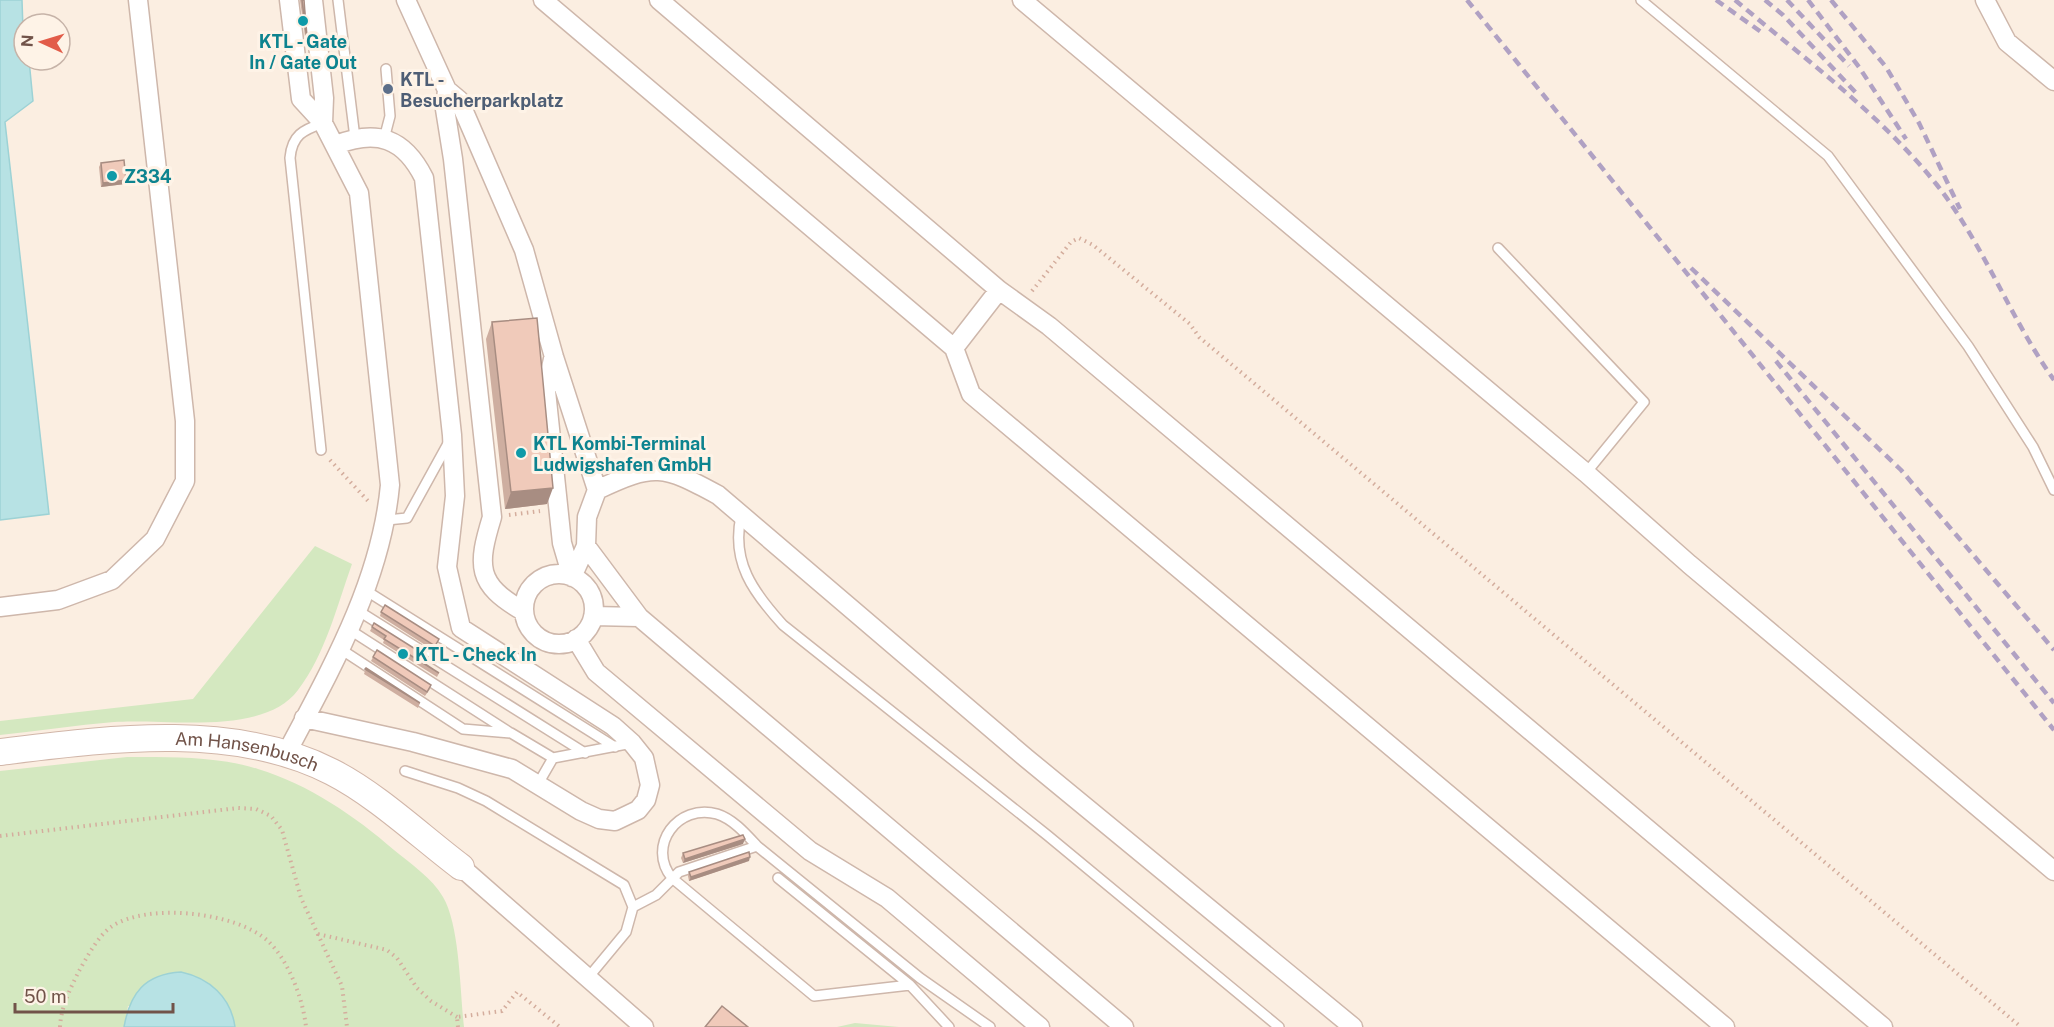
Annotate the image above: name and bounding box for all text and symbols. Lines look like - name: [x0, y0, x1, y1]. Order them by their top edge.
- north arrow: [12, 12, 72, 72]
- marker: KTL - Gate In / Gate Out: [296, 14, 310, 28]
- place label: KTL - Gate In / Gate Out: [249, 31, 357, 73]
- text: N: [18, 34, 37, 48]
- place label: KTL - Besucherparkplatz: [400, 69, 563, 111]
- marker: KTL - Besucherparkplatz: [381, 82, 395, 96]
- place label: Z334: [124, 166, 172, 187]
- marker: Z334: [105, 169, 119, 183]
- place label: KTL Kombi-Terminal Ludwigshafen GmbH: [533, 433, 712, 475]
- marker: KTL Kombi-Terminal Ludwigshafen GmbH: [514, 446, 528, 460]
- place label: KTL - Check In: [415, 644, 537, 665]
- marker: KTL - Check In: [396, 647, 410, 661]
- street label: Am Hansenbusch: [175, 728, 322, 775]
- scale bar: [15, 976, 172, 1014]
- text: 50 m: [24, 986, 67, 1007]

